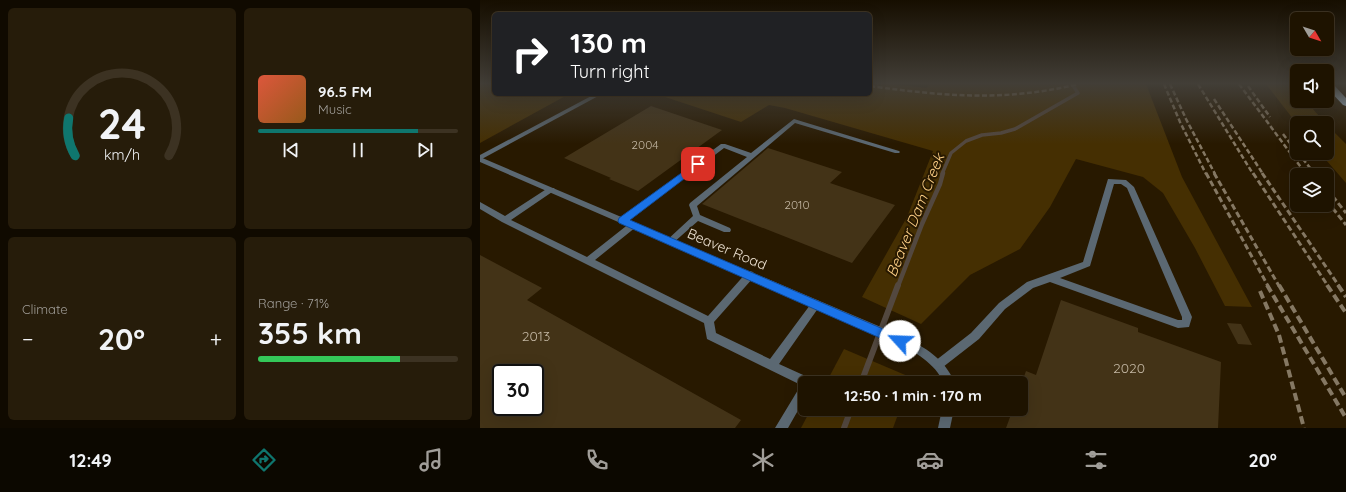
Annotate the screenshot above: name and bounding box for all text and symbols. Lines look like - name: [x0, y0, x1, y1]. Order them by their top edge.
- north arrow: [1290, 12, 1334, 56]
- map controls: [1290, 12, 1334, 212]
- text: 130 m: [570, 25, 647, 60]
- icon: right: [504, 28, 556, 80]
- text: Turn right: [570, 60, 650, 83]
- button: sound: [1290, 64, 1334, 108]
- text: 96.5 FM: [318, 82, 372, 101]
- text: 24: [98, 97, 146, 149]
- text: Music: [318, 101, 352, 117]
- button: search: [1290, 116, 1334, 160]
- house number: 2004: [631, 137, 659, 152]
- icon: previous: [280, 139, 302, 161]
- icon: pause: [347, 139, 369, 161]
- icon: next: [414, 139, 436, 161]
- text: km/h: [104, 146, 140, 164]
- pin: [681, 147, 715, 181]
- water label: Beaver Dam Creek: [882, 149, 949, 279]
- icon: arrive: [687, 153, 709, 175]
- button: layers: [1290, 168, 1334, 212]
- house number: 2010: [784, 197, 810, 212]
- street label: Beaver Road: [685, 224, 769, 274]
- text: Range · 71%: [258, 295, 329, 311]
- text: Climate: [22, 301, 68, 317]
- text: 355 km: [258, 314, 362, 352]
- text: 20°: [98, 320, 145, 358]
- position arrow: [879, 320, 921, 362]
- text: −: [22, 325, 33, 353]
- text: +: [210, 325, 222, 353]
- house number: 2013: [522, 327, 550, 345]
- house number: 2020: [1113, 359, 1145, 377]
- speed limit sign: 30: [492, 364, 544, 416]
- text: 12:50 · 1 min · 170 m: [844, 386, 982, 405]
- icon: directions: [250, 446, 278, 474]
- icon: music: [417, 446, 445, 474]
- icon: phone: [583, 446, 611, 474]
- icon: climate: [749, 446, 777, 474]
- icon: car: [916, 446, 944, 474]
- icon: filters: [1082, 446, 1110, 474]
- text: 12:49: [69, 449, 112, 472]
- text: 20°: [1248, 449, 1277, 472]

